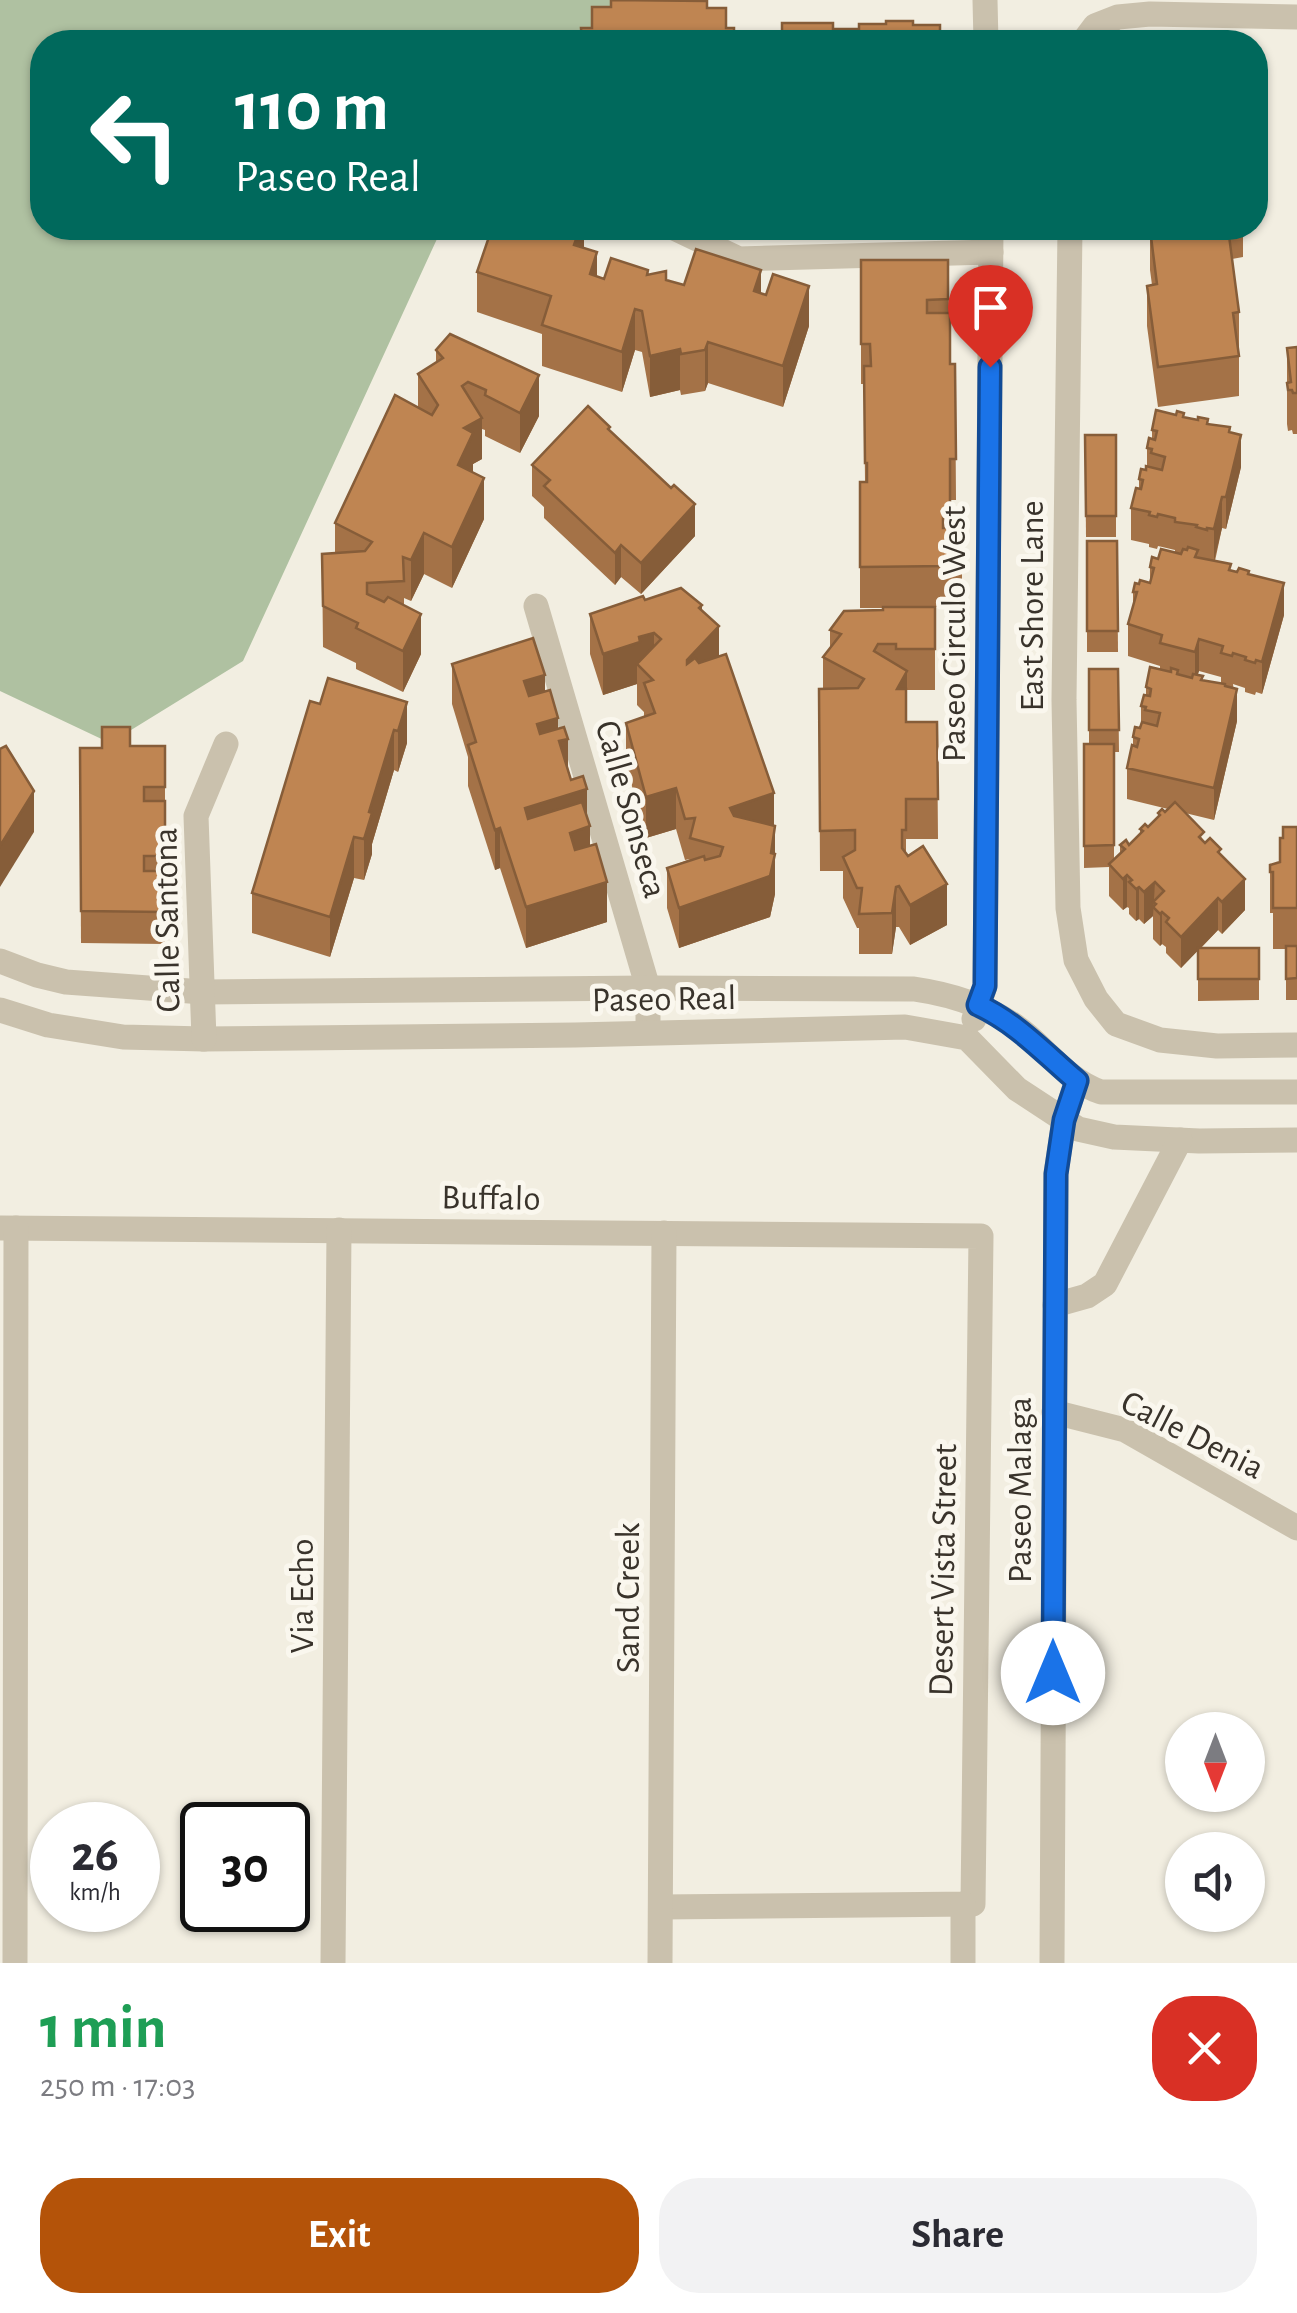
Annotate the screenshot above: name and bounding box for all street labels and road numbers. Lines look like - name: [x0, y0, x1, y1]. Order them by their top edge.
- street label: East Shore Lane: [1015, 500, 1050, 712]
- street label: Paseo Circulo West: [937, 506, 972, 762]
- street label: Calle Sonseca: [589, 717, 673, 902]
- street label: Calle Santona: [148, 827, 187, 1013]
- street label: Paseo Real: [591, 981, 737, 1018]
- street label: Buffalo: [441, 1180, 541, 1217]
- street label: Calle Denia: [1115, 1385, 1269, 1486]
- street label: Paseo Malaga: [1003, 1397, 1038, 1583]
- street label: Desert Vista Street: [924, 1443, 963, 1697]
- street label: Sand Creek: [611, 1523, 646, 1673]
- street label: Via Echo: [285, 1539, 320, 1653]

